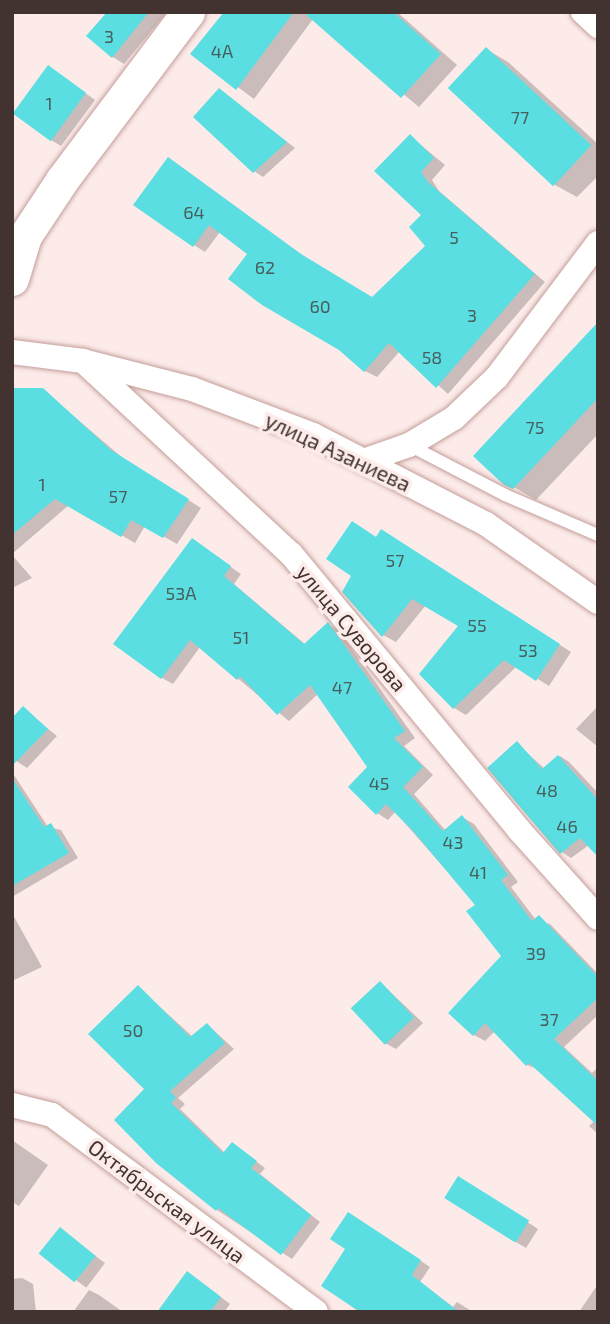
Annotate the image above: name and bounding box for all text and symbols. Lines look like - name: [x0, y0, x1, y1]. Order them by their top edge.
- house number: 3: [104, 25, 114, 47]
- house number: 4А: [211, 40, 233, 62]
- house number: 1: [45, 92, 53, 114]
- house number: 77: [511, 106, 529, 128]
- house number: 64: [183, 201, 205, 223]
- house number: 5: [449, 226, 459, 248]
- house number: 62: [255, 256, 275, 278]
- house number: 60: [309, 295, 331, 317]
- house number: 3: [467, 304, 477, 326]
- house number: 58: [422, 346, 442, 368]
- street label: улица Азаниева: [261, 407, 415, 497]
- house number: 75: [526, 416, 544, 438]
- house number: 1: [38, 473, 46, 495]
- house number: 57: [109, 485, 127, 507]
- house number: 57: [386, 549, 404, 571]
- street label: улица Суворова: [292, 560, 412, 696]
- house number: 53А: [166, 582, 196, 604]
- house number: 55: [467, 614, 487, 636]
- house number: 51: [233, 626, 249, 648]
- house number: 53: [518, 639, 538, 661]
- house number: 47: [332, 676, 352, 698]
- house number: 45: [369, 772, 389, 794]
- house number: 48: [536, 779, 558, 801]
- house number: 46: [556, 815, 578, 837]
- house number: 43: [442, 831, 464, 853]
- house number: 41: [469, 861, 487, 883]
- house number: 39: [526, 942, 546, 964]
- house number: 37: [539, 1008, 559, 1030]
- house number: 50: [123, 1019, 143, 1041]
- street label: Октябрьская улица: [84, 1134, 250, 1268]

